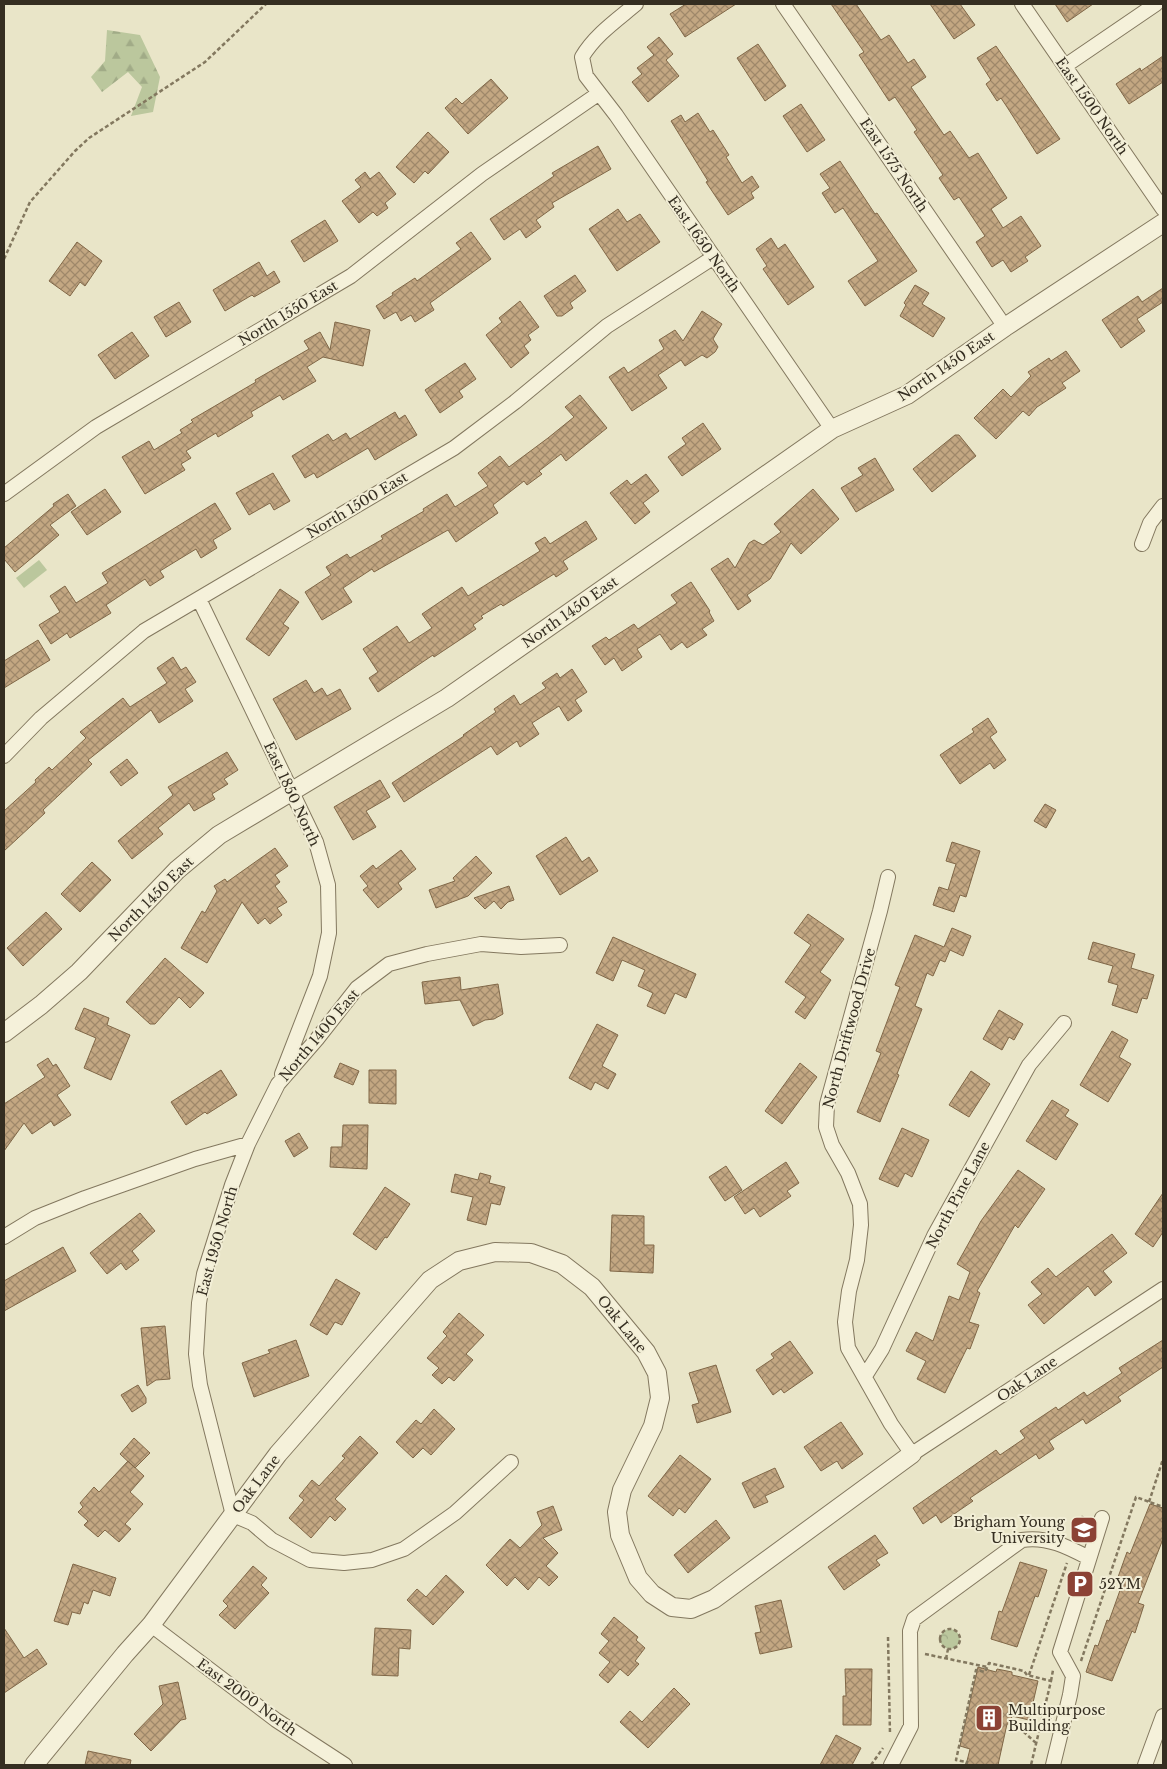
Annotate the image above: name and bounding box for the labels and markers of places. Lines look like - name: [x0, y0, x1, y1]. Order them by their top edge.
- place label: Brigham Young University: [953, 1513, 1066, 1547]
- school or university icon: Brigham Young University: [1069, 1515, 1099, 1545]
- parking icon: 52YM: [1065, 1569, 1095, 1599]
- place label: 52YM: [1099, 1575, 1141, 1593]
- place label: Multipurpose Building: [1008, 1701, 1106, 1735]
- building icon: Multipurpose Building: [974, 1703, 1004, 1733]

